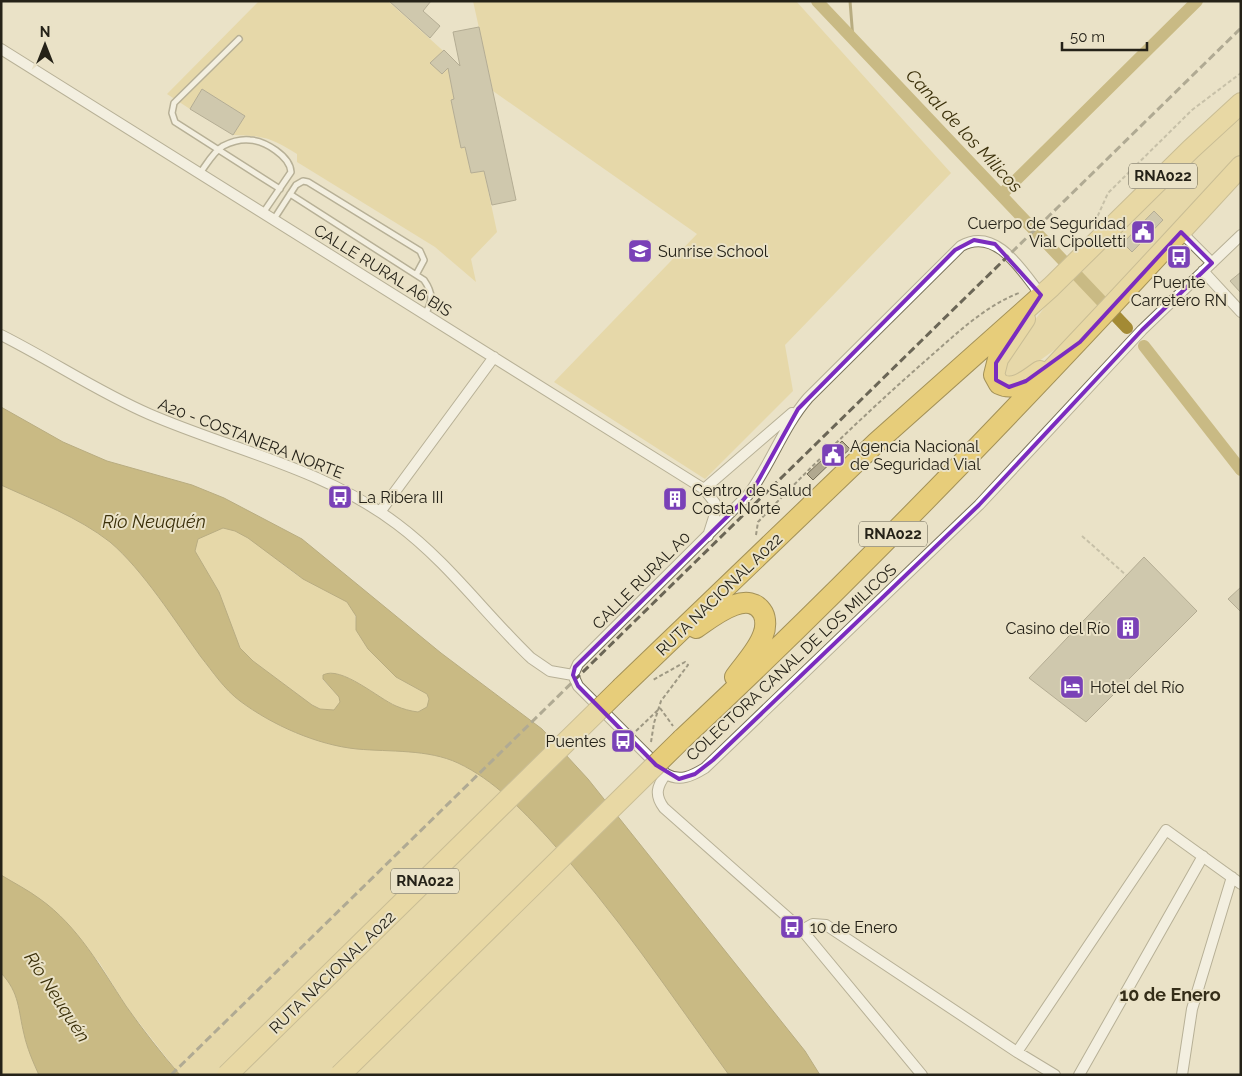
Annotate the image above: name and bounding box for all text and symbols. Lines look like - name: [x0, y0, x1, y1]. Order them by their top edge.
- north arrow: [20, 20, 70, 70]
- scale bar: [1062, 20, 1147, 52]
- text: N: [40, 24, 50, 40]
- text: 50 m: [1070, 28, 1105, 46]
- water label: Canal de los Milicos: [902, 65, 1027, 197]
- road number: RNA022: [1129, 164, 1197, 188]
- place label: Cuerpo de Seguridad Vial Cipolletti: [967, 214, 1126, 251]
- public building icon: Cuerpo de Seguridad Vial Cipolletti: [1130, 219, 1156, 245]
- street label: CALLE RURAL A6 BIS: [310, 220, 455, 321]
- school or university icon: Sunrise School: [627, 238, 653, 264]
- place label: Sunrise School: [658, 242, 769, 261]
- bus stop icon: Puente Carretero RN: [1166, 244, 1192, 270]
- place label: Puente Carretero RN: [1131, 273, 1227, 310]
- street label: A20 - COSTANERA NORTE: [155, 394, 346, 483]
- place label: Agencia Nacional de Seguridad Vial: [850, 437, 981, 474]
- public building icon: Agencia Nacional de Seguridad Vial: [820, 442, 846, 468]
- place label: Centro de Salud Costa Norte: [692, 481, 812, 518]
- bus stop icon: La Ribera III: [327, 484, 353, 510]
- building icon: Centro de Salud Costa Norte: [662, 486, 688, 512]
- place label: La Ribera III: [358, 488, 444, 507]
- water label: Río Neuquén: [102, 511, 206, 532]
- road number: RNA022: [859, 522, 927, 546]
- street label: CALLE RURAL A0: [588, 527, 694, 633]
- street label: RUTA NACIONAL A022: [652, 529, 786, 660]
- street label: COLECTORA CANAL DE LOS MILICOS: [682, 560, 901, 765]
- building icon: Casino del Río: [1115, 615, 1141, 641]
- place label: Casino del Río: [1005, 619, 1110, 638]
- hotel icon: Hotel del Río: [1059, 674, 1085, 700]
- place label: Hotel del Río: [1090, 678, 1184, 697]
- bus stop icon: Puentes: [610, 728, 636, 754]
- place label: Puentes: [546, 732, 606, 751]
- road number: RNA022: [391, 868, 459, 894]
- street label: RUTA NACIONAL A022: [265, 907, 399, 1038]
- bus stop icon: 10 de Enero: [779, 914, 805, 940]
- place label: 10 de Enero: [810, 918, 897, 937]
- water label: Río Neuquén: [20, 948, 94, 1046]
- district label: 10 de Enero: [1119, 984, 1221, 1005]

